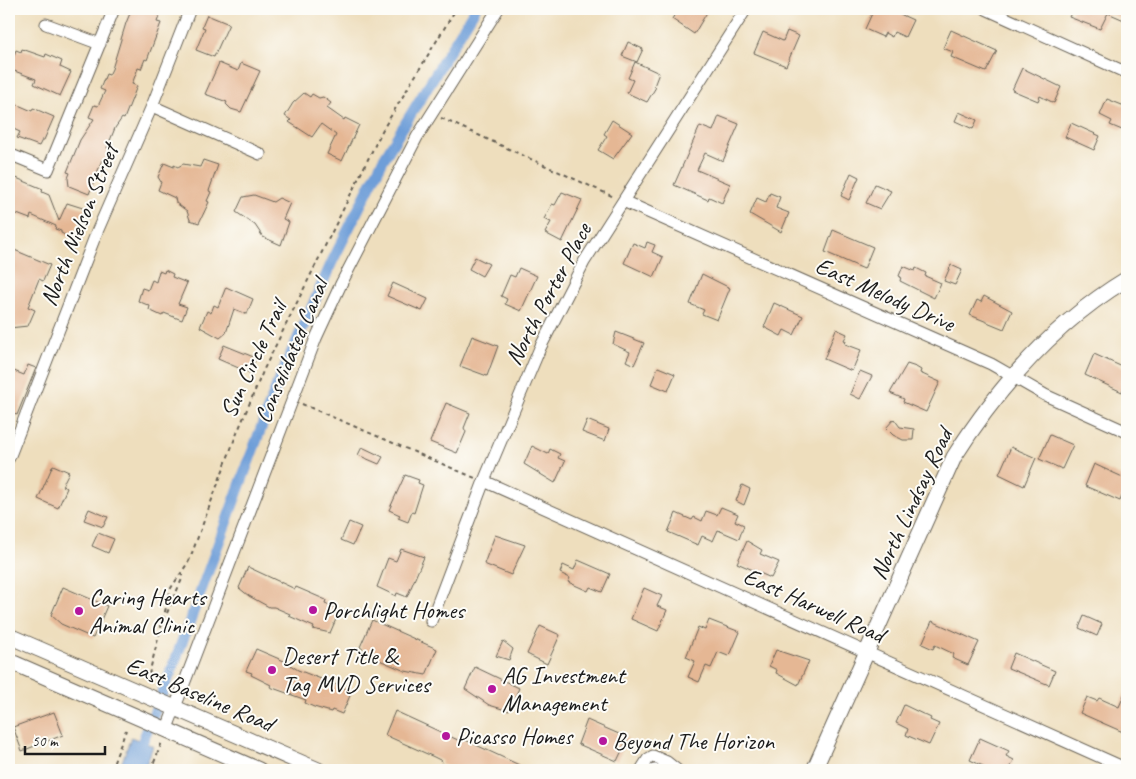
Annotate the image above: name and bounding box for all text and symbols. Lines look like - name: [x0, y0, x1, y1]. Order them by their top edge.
- street label: North Nielson Street: [33, 137, 126, 310]
- street label: North Porter Place: [498, 216, 599, 370]
- street label: East Melody Drive: [811, 250, 961, 339]
- street label: Consolidated Canal: [247, 271, 336, 427]
- street label: Sun Circle Trail: [213, 292, 295, 422]
- street label: North Lindsay Road: [863, 420, 961, 584]
- street label: East Harwell Road: [739, 561, 892, 651]
- place label: Caring Hearts Animal Clinic: [89, 582, 207, 640]
- place label: Porchlight Homes: [323, 595, 466, 625]
- marker: Porchlight Homes: [307, 604, 319, 616]
- marker: Caring Hearts Animal Clinic: [73, 605, 85, 617]
- place label: Desert Title & Tag MVD Services: [282, 641, 432, 699]
- street label: East Baseline Road: [122, 649, 281, 740]
- place label: AG Investment Management: [502, 660, 627, 718]
- marker: Desert Title & Tag MVD Services: [266, 664, 278, 676]
- marker: AG Investment Management: [486, 683, 498, 695]
- place label: Picasso Homes: [456, 721, 574, 751]
- scale bar: [25, 724, 105, 756]
- place label: Beyond The Horizon: [613, 726, 775, 756]
- marker: Picasso Homes: [440, 730, 452, 742]
- text: 50 m: [32, 732, 59, 751]
- marker: Beyond The Horizon: [597, 735, 609, 747]

